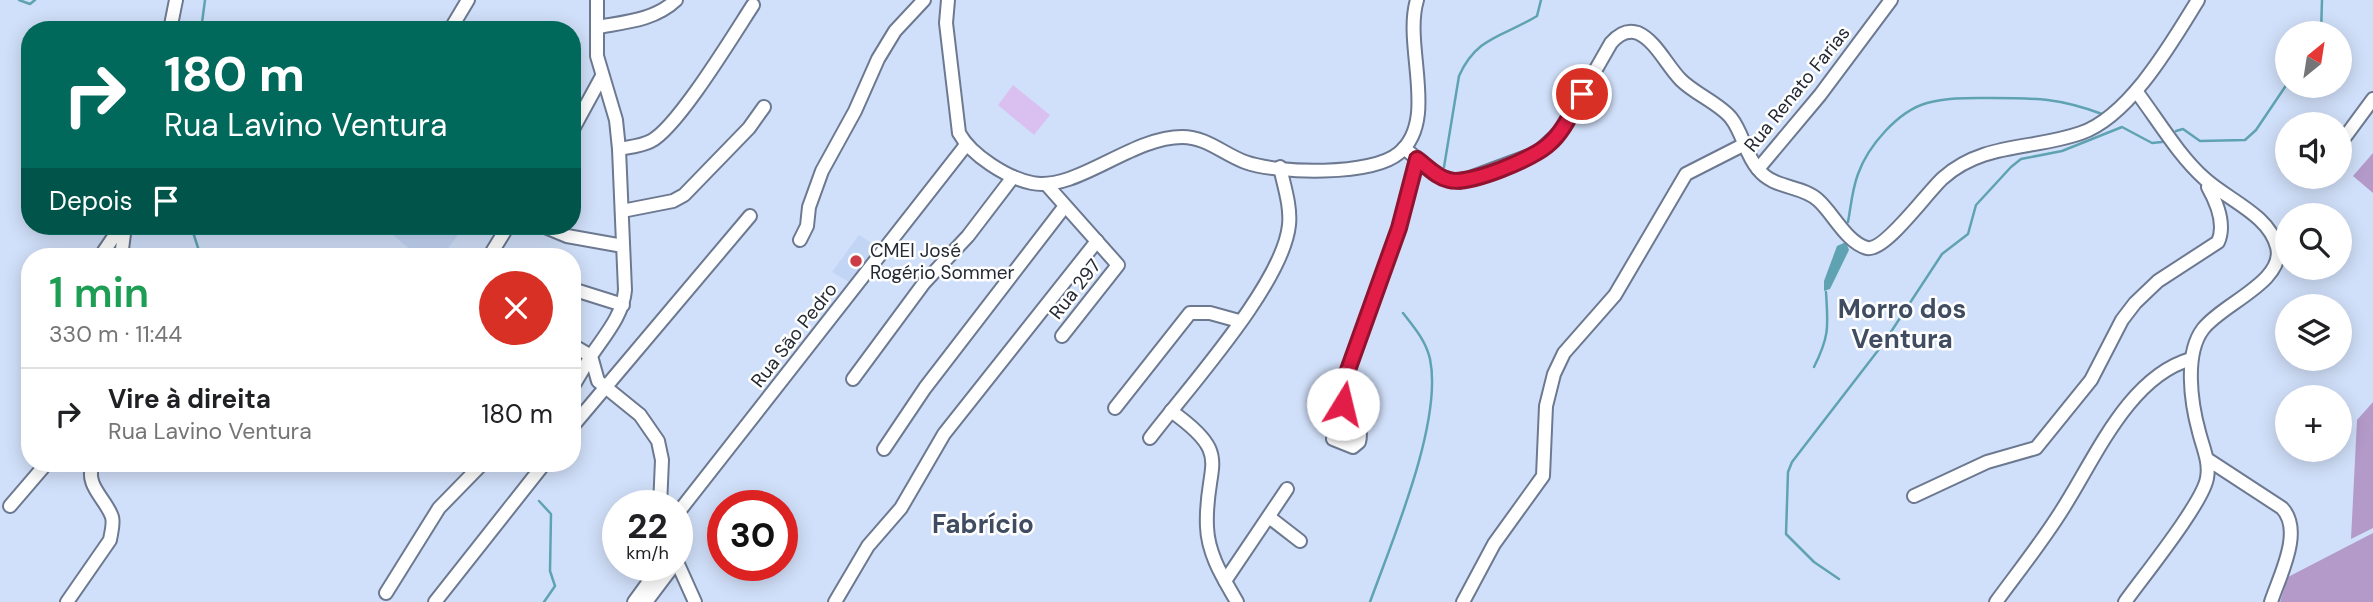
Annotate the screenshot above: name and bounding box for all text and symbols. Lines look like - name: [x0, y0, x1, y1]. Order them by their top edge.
- street label: Rua Renato Farias: [1739, 21, 1855, 157]
- north arrow: [2275, 21, 2352, 98]
- map controls: [2275, 21, 2352, 462]
- text: 180 m: [164, 42, 305, 106]
- icon: right: [49, 49, 140, 140]
- pin: [1552, 64, 1612, 124]
- icon: arrive: [1563, 75, 1601, 113]
- text: Rua Lavino Ventura: [164, 104, 447, 146]
- button: sound: [2275, 112, 2352, 189]
- icon: arrive: [147, 182, 185, 220]
- text: Depois: [49, 184, 133, 218]
- button: search: [2275, 203, 2352, 280]
- place label: CMEI José Rogério Sommer: [870, 238, 1014, 285]
- marker: CMEI José Rogério Sommer: [848, 253, 864, 269]
- street label: Rua 297: [1044, 254, 1106, 324]
- text: 1 min: [49, 265, 149, 320]
- button: close: [479, 271, 553, 345]
- street label: Rua São Pedro: [745, 278, 843, 392]
- district label: Morro dos Ventura: [1838, 292, 1966, 356]
- button: layers: [2275, 294, 2352, 371]
- text: 330 m · 11:44: [49, 319, 182, 349]
- position arrow: [1306, 367, 1380, 441]
- text: Vire à direita: [108, 382, 271, 416]
- button: +: [2275, 385, 2352, 462]
- icon: right: [49, 395, 87, 433]
- text: 180 m: [481, 397, 553, 431]
- text: Rua Lavino Ventura: [108, 416, 312, 446]
- speed limit sign: 30: [707, 490, 798, 581]
- text: 22: [627, 503, 668, 549]
- district label: Fabrício: [932, 507, 1034, 541]
- text: km/h: [626, 541, 669, 565]

